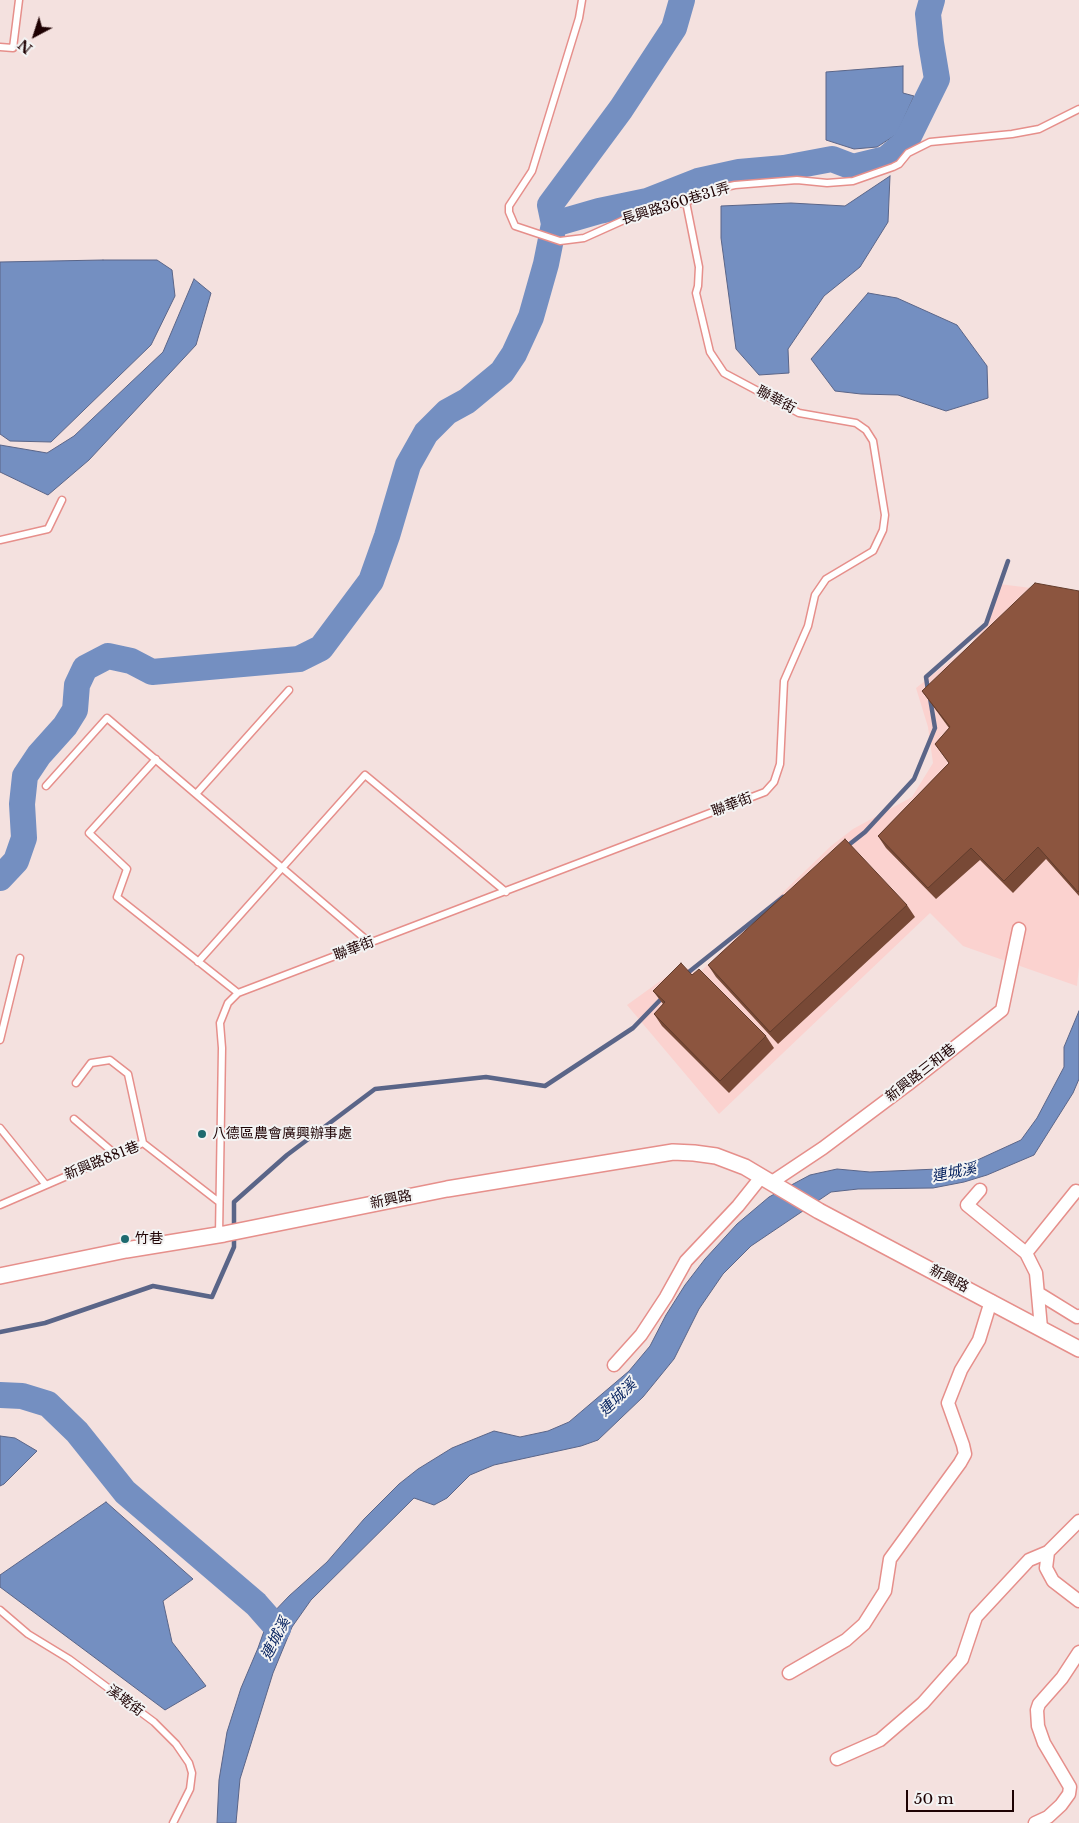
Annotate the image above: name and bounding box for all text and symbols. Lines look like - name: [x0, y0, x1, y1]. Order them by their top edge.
- north arrow: [10, 10, 60, 60]
- text: N: [15, 35, 36, 58]
- street label: 長興路360巷31弄: [620, 180, 732, 228]
- street label: 聯華街: [754, 383, 798, 417]
- street label: 聯華街: [709, 790, 755, 820]
- street label: 聯華街: [331, 934, 377, 964]
- street label: 新興路三和巷: [883, 1041, 959, 1105]
- place label: 八德區農會廣興辦事處: [212, 1126, 352, 1142]
- marker: 八德區農會廣興辦事處: [196, 1128, 208, 1140]
- street label: 新興路881巷: [62, 1138, 142, 1184]
- water label: 連城溪: [930, 1160, 978, 1186]
- street label: 新興路: [369, 1187, 413, 1213]
- place label: 竹巷: [135, 1231, 163, 1247]
- marker: 竹巷: [119, 1233, 131, 1245]
- street label: 新興路: [927, 1262, 971, 1296]
- water label: 連城溪: [596, 1376, 640, 1420]
- water label: 連城溪: [258, 1615, 294, 1663]
- street label: 溪墘街: [103, 1682, 147, 1720]
- scale bar: [909, 1780, 1016, 1812]
- text: 50 m: [914, 1789, 954, 1808]

